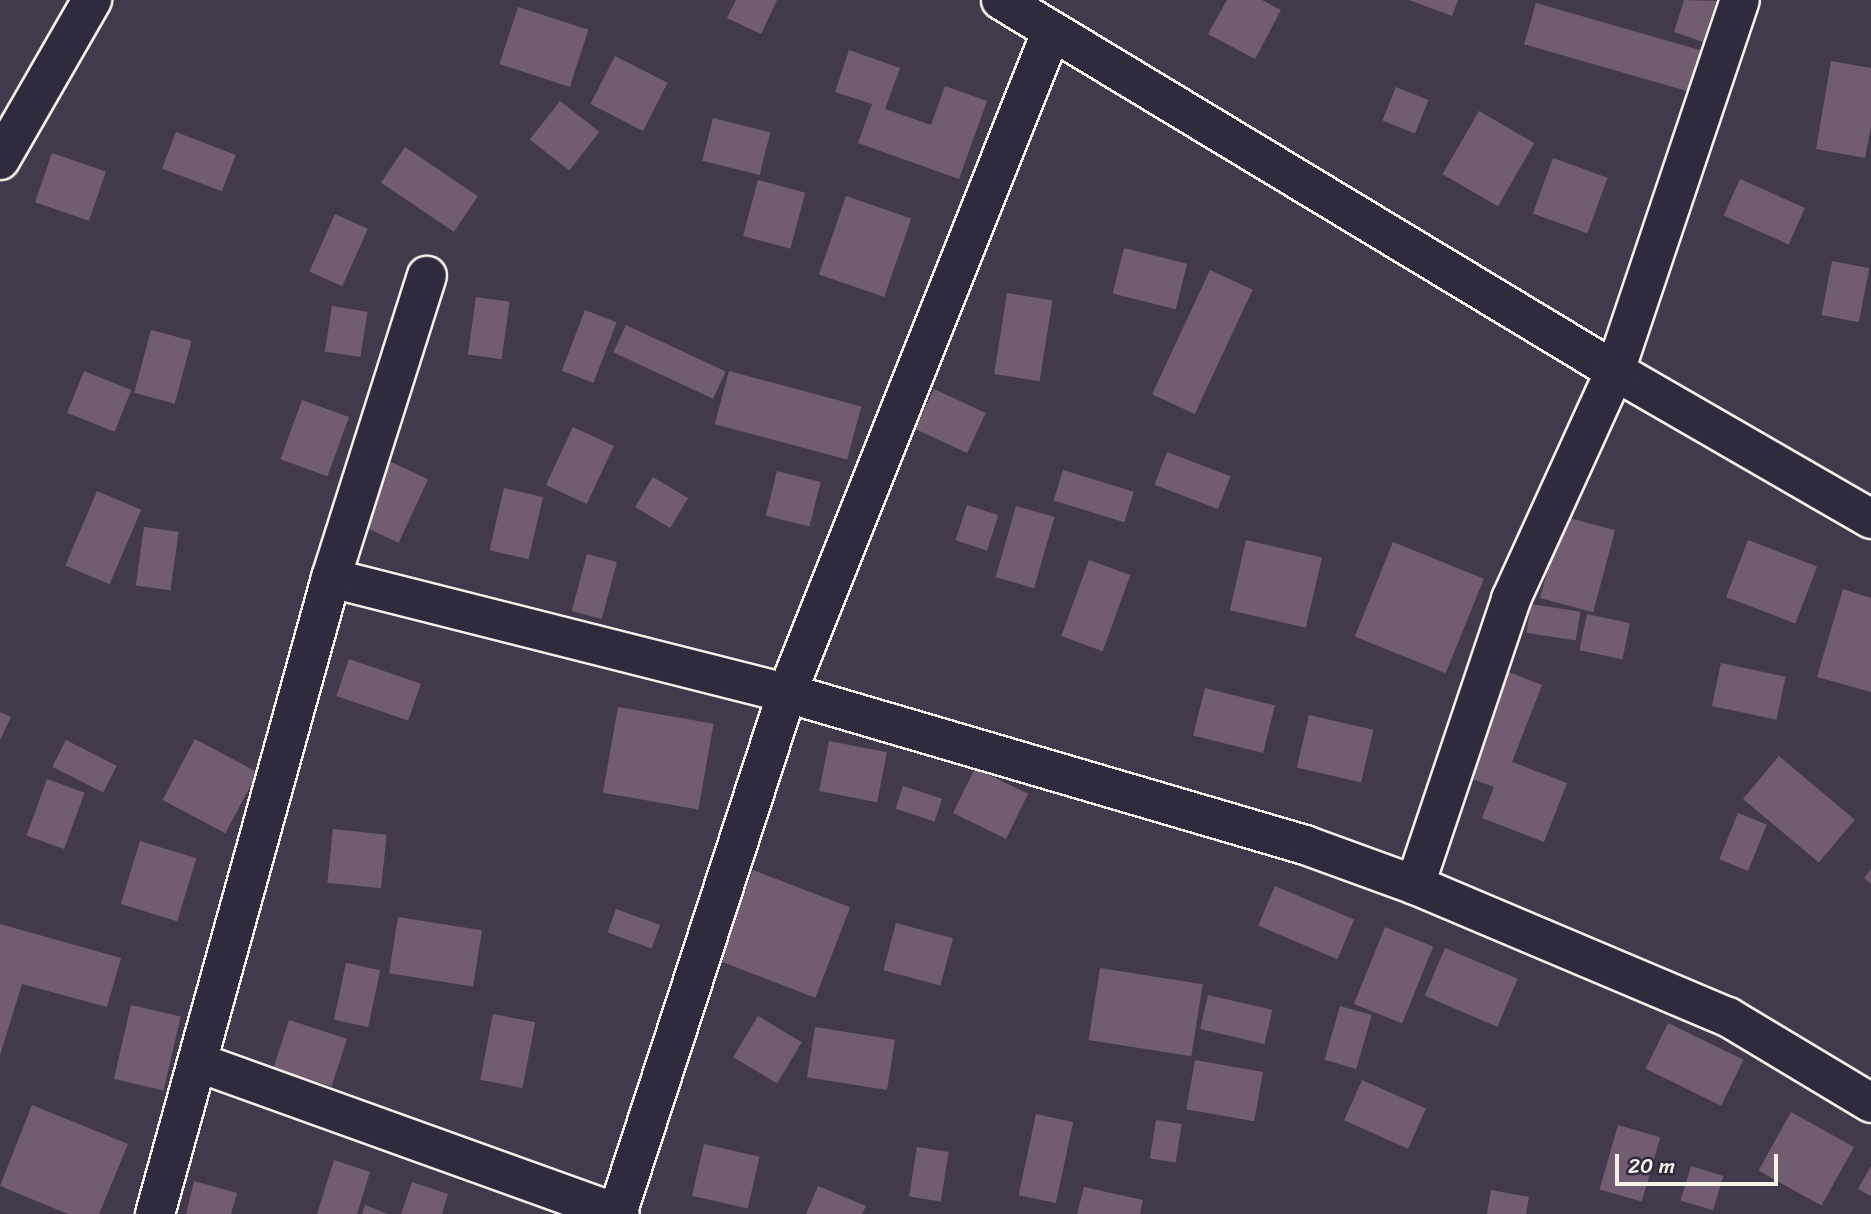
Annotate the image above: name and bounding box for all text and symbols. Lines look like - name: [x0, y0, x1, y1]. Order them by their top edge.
- scale bar: [1619, 1140, 1782, 1184]
- text: 20 m: [1628, 1147, 1675, 1185]

